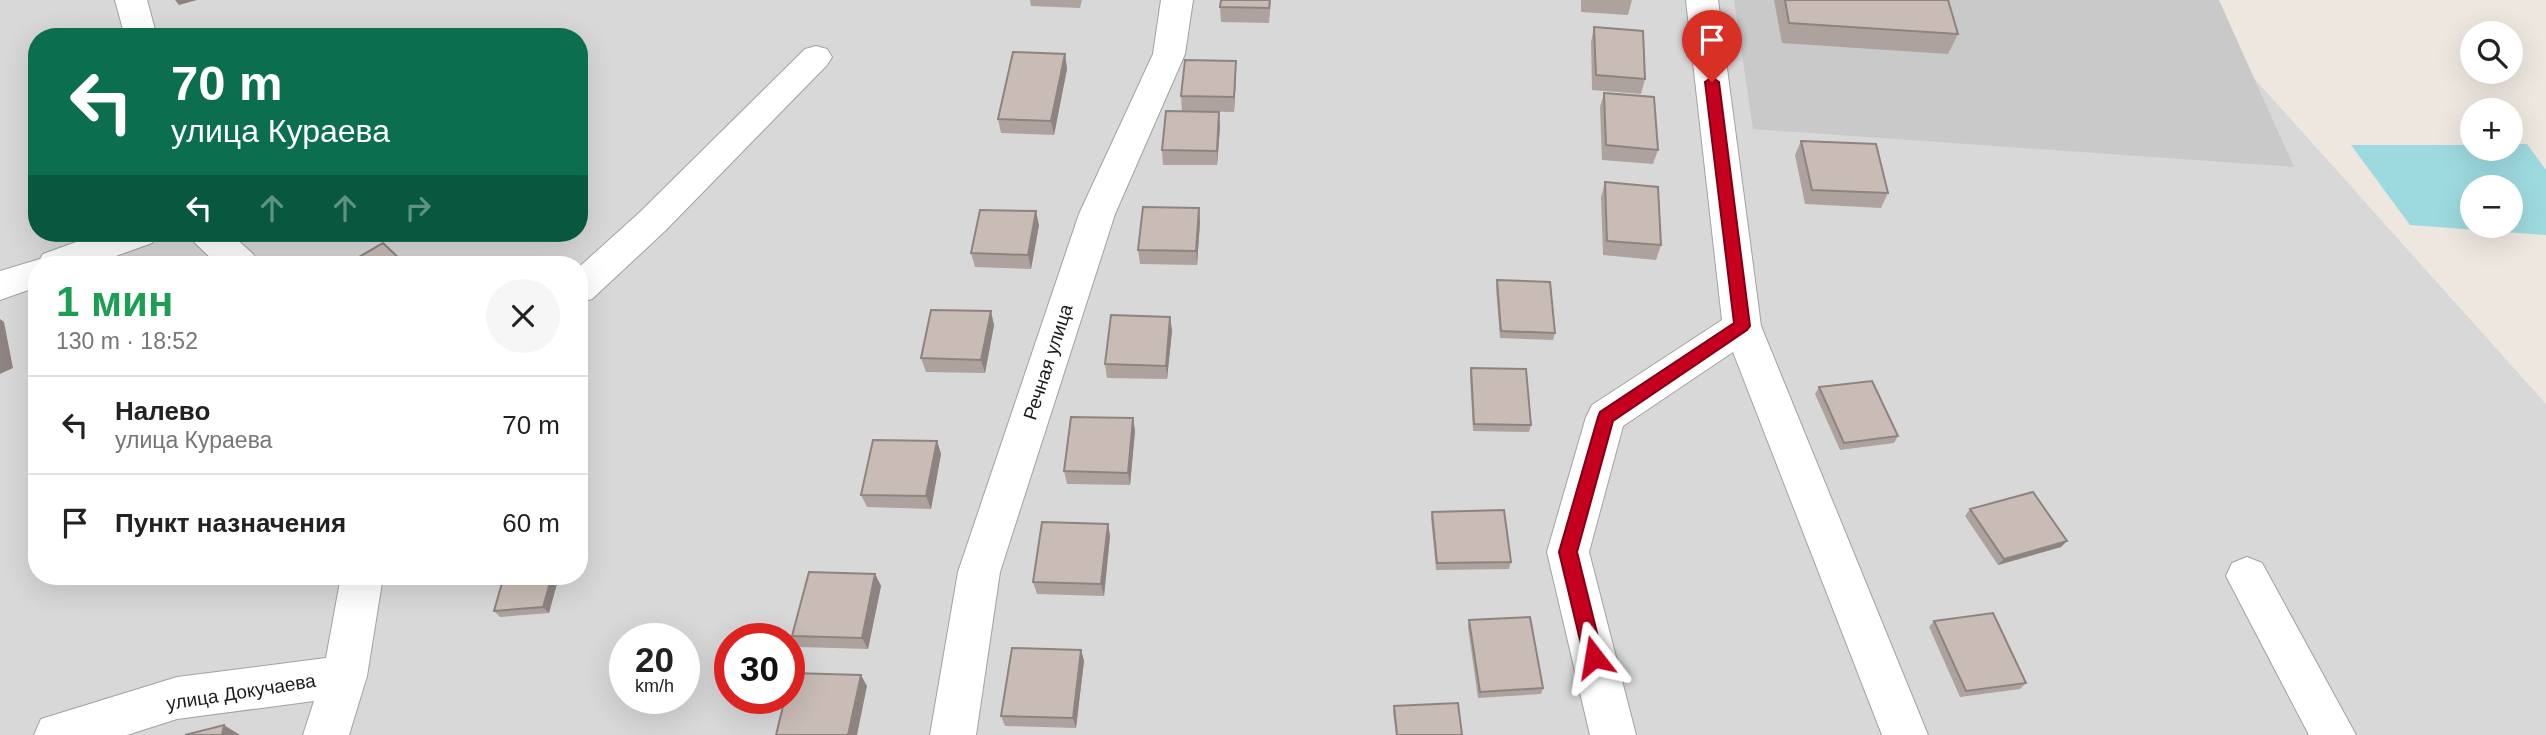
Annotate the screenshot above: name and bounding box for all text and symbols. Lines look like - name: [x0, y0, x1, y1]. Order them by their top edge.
- pin: [1682, 10, 1742, 82]
- icon: arrive: [1693, 21, 1731, 59]
- map controls: [2460, 21, 2523, 238]
- button: search: [2460, 21, 2523, 84]
- icon: left: [56, 56, 147, 147]
- text: 70 m: [171, 56, 283, 110]
- button: +: [2460, 98, 2523, 161]
- text: улица Кураева: [171, 113, 390, 149]
- button: −: [2460, 175, 2523, 238]
- icon: left: [180, 189, 218, 227]
- icon: ahead: [253, 189, 291, 227]
- icon: ahead: [326, 189, 364, 227]
- icon: right: [399, 189, 437, 227]
- text: 1 мин: [56, 278, 173, 325]
- button: close: [486, 279, 560, 353]
- street label: Речная улица: [1019, 301, 1077, 423]
- text: 130 m · 18:52: [56, 328, 198, 354]
- text: Налево: [115, 396, 210, 426]
- icon: left: [56, 406, 94, 444]
- text: 70 m: [502, 410, 560, 440]
- text: улица Кураева: [115, 427, 272, 453]
- icon: arrive: [56, 504, 94, 542]
- text: Пункт назначения: [115, 508, 346, 538]
- text: 60 m: [502, 508, 560, 538]
- position arrow: [1557, 620, 1631, 694]
- speed limit sign: 30: [714, 623, 805, 714]
- text: 20: [635, 640, 674, 679]
- street label: улица Докучаева: [165, 670, 317, 714]
- text: km/h: [635, 676, 674, 696]

